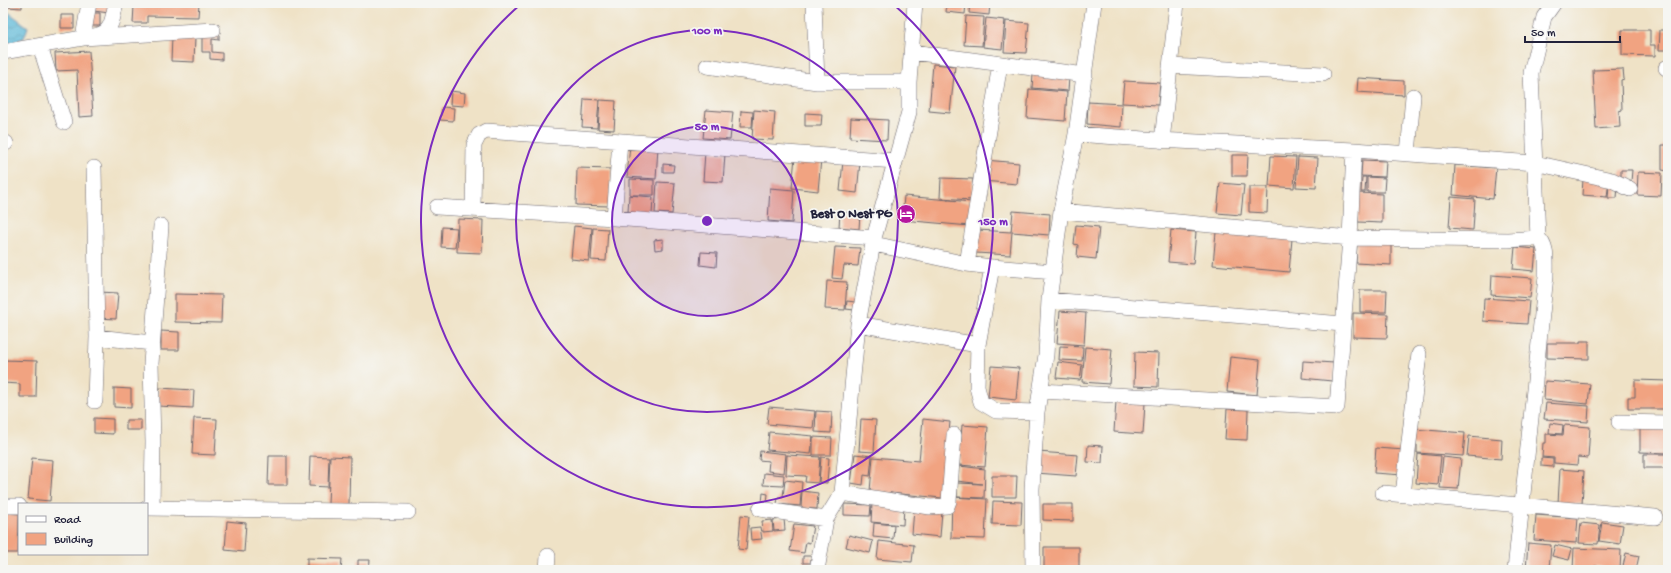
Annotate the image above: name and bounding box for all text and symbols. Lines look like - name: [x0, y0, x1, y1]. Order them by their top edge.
- scale bar: [1525, 18, 1620, 44]
- text: 100 m: [691, 25, 722, 39]
- text: 50 m: [1531, 27, 1556, 41]
- text: 50 m: [695, 121, 720, 135]
- hotel icon: Best O Nest PG: [895, 203, 917, 225]
- place label: Best O Nest PG: [810, 207, 893, 222]
- centre of rings: [700, 214, 714, 228]
- text: 150 m: [977, 216, 1008, 230]
- legend: [18, 503, 148, 555]
- text: Road: [54, 514, 81, 528]
- text: Building: [53, 534, 93, 548]

